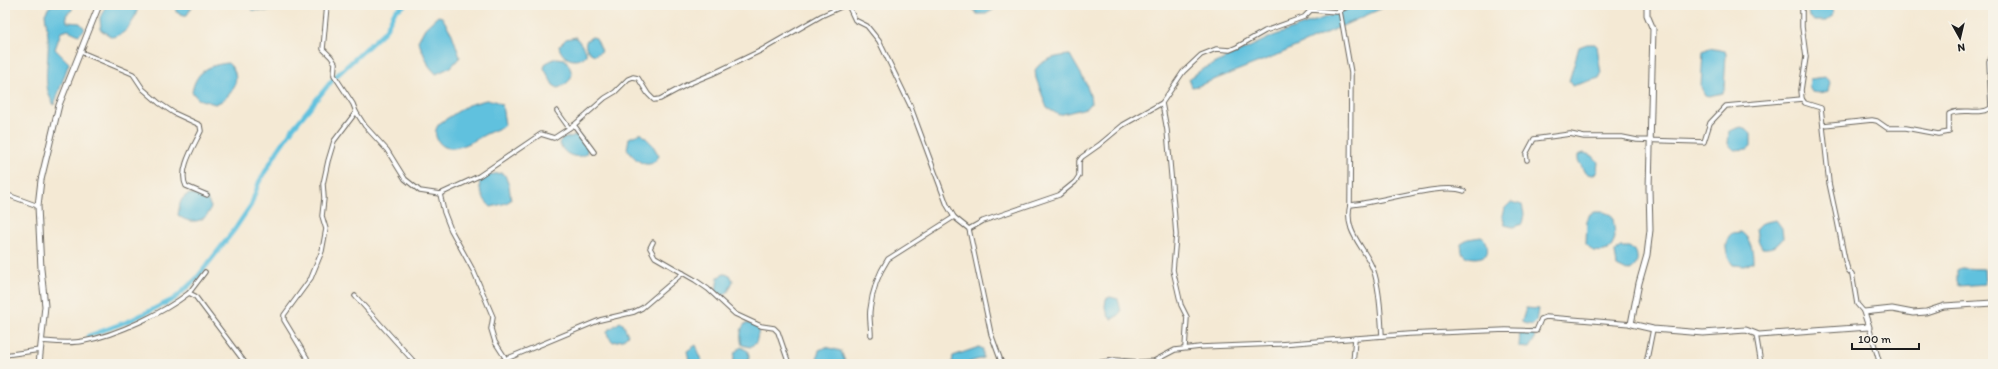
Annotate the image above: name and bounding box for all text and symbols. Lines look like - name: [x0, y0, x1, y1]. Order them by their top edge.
- north arrow: [1940, 18, 1980, 58]
- text: N: [1957, 40, 1966, 54]
- scale bar: [1852, 325, 1919, 351]
- text: 100 m: [1858, 332, 1891, 346]

